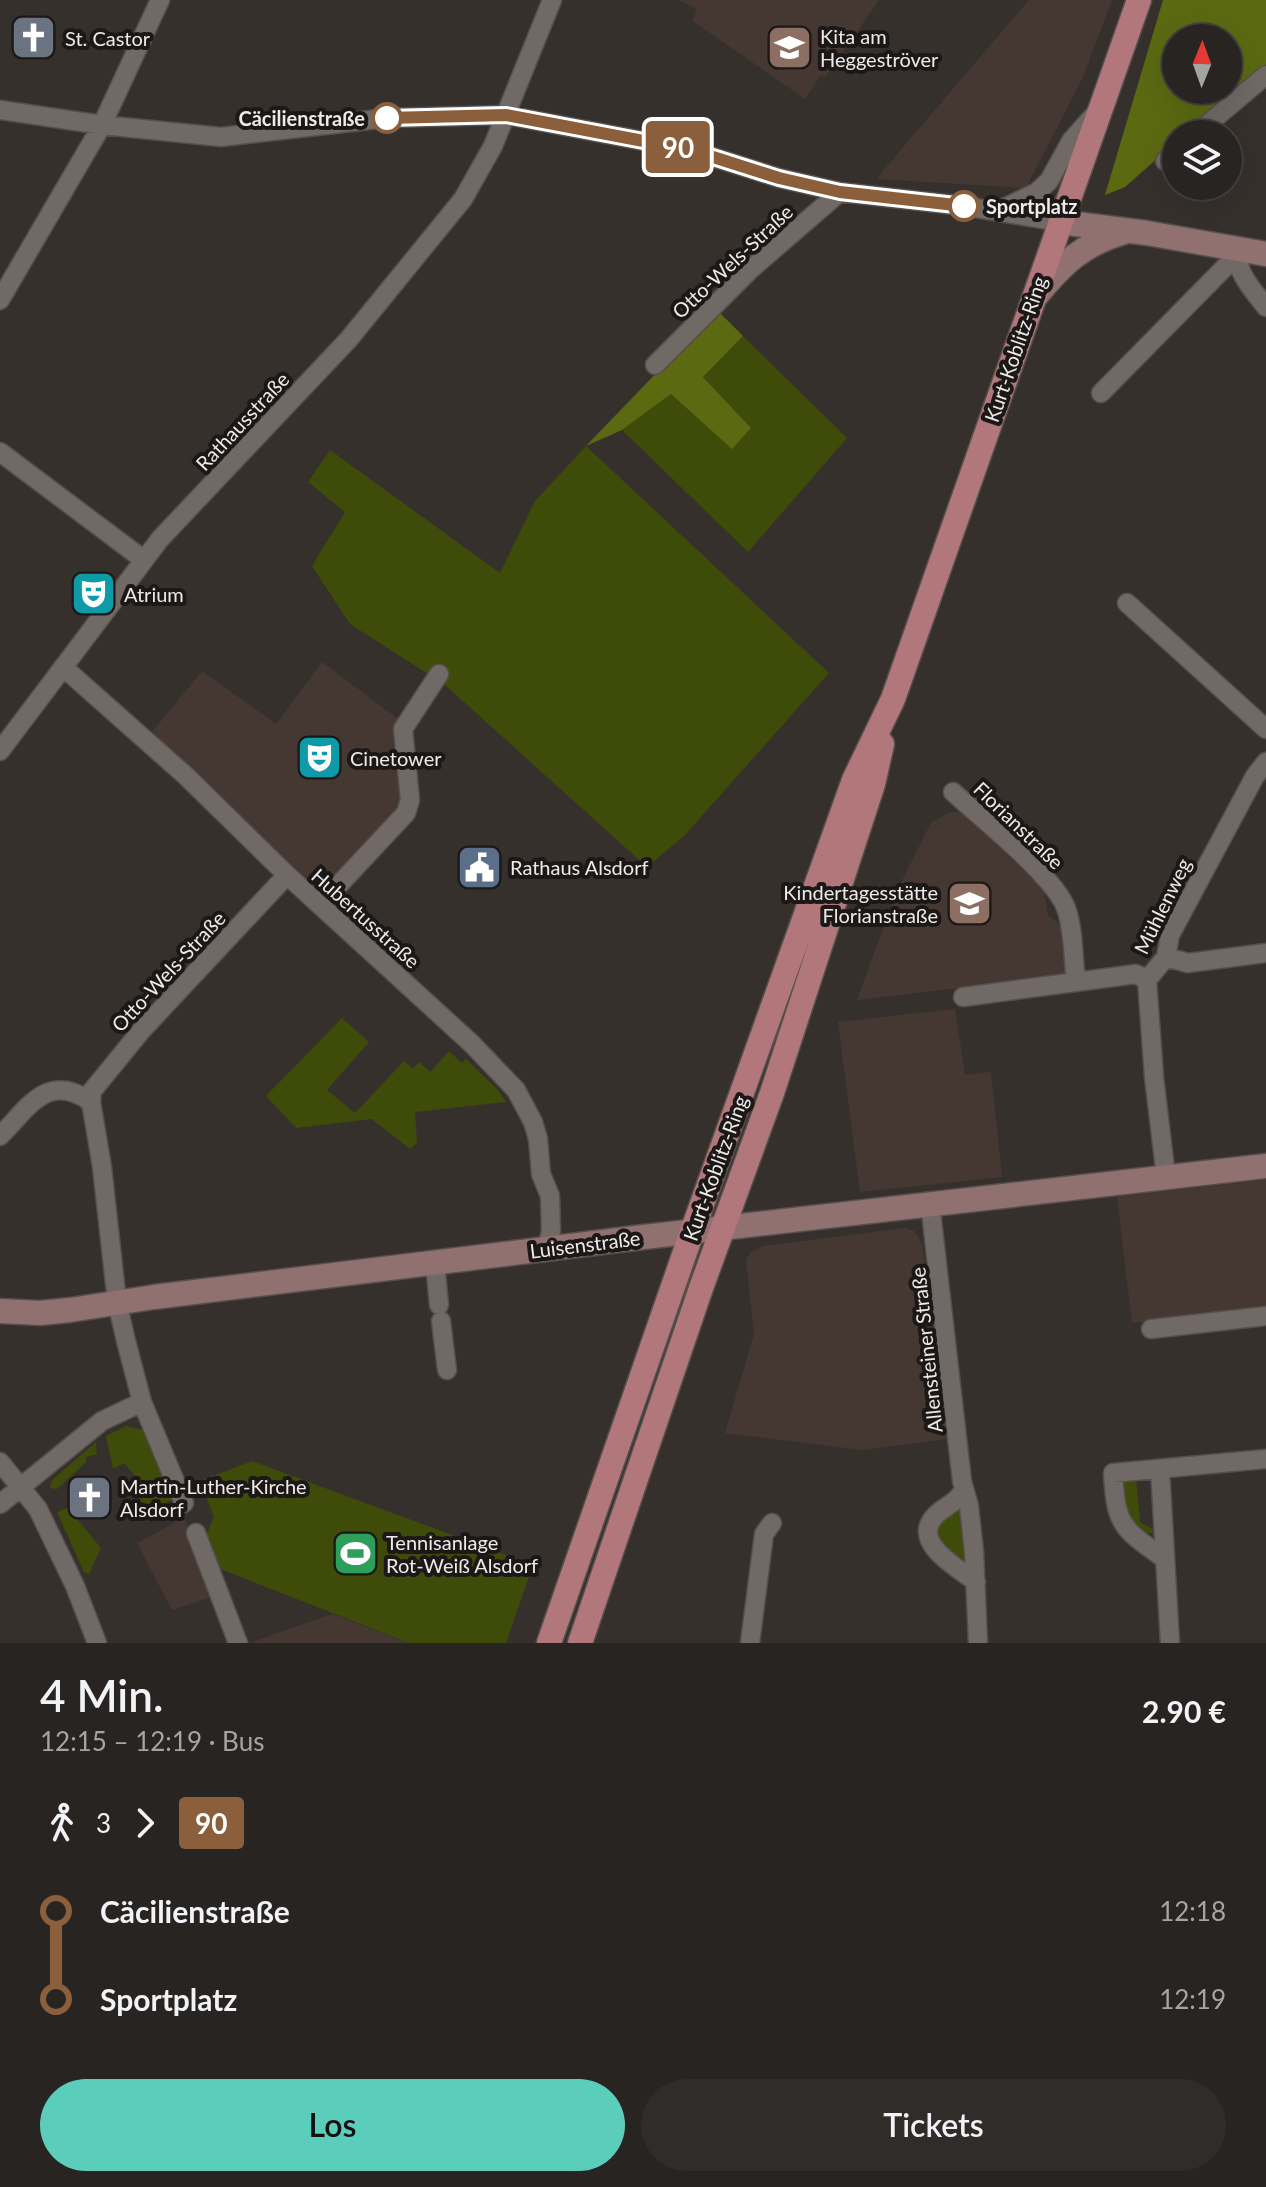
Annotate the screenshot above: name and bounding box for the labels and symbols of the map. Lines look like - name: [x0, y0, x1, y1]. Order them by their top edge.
- church icon: St. Castor: [10, 14, 58, 62]
- school or university icon: Kita am Heggeströver: [765, 23, 813, 71]
- place label: Kita am Heggeströver: [820, 24, 939, 71]
- north arrow: [1162, 24, 1242, 104]
- place label: St. Castor: [65, 26, 151, 50]
- marker: Cäcilienstraße: [372, 103, 402, 133]
- place label: Cäcilienstraße: [238, 106, 365, 130]
- line badge: 90: [642, 121, 714, 173]
- marker: Sportplatz: [949, 191, 979, 221]
- place label: Sportplatz: [986, 194, 1078, 218]
- street label: Otto-Wels-Straße: [667, 199, 797, 323]
- street label: Kurt-Koblitz-Ring: [979, 273, 1051, 425]
- street label: Rathausstraße: [190, 367, 294, 475]
- theatre icon: Atrium: [69, 570, 117, 618]
- place label: Atrium: [124, 582, 184, 606]
- theatre icon: Cinetower: [295, 734, 343, 782]
- place label: Cinetower: [350, 746, 442, 770]
- street label: Florianstraße: [969, 776, 1069, 874]
- public building icon: Rathaus Alsdorf: [455, 843, 503, 891]
- street label: Mühlenweg: [1129, 854, 1195, 958]
- place label: Rathaus Alsdorf: [510, 855, 648, 879]
- street label: Hubertusstraße: [307, 863, 425, 973]
- school or university icon: Kindertagesstätte Florianstraße: [945, 879, 993, 927]
- place label: Kindertagesstätte Florianstraße: [783, 880, 938, 927]
- street label: Otto-Wels-Straße: [106, 906, 230, 1036]
- street label: Kurt-Koblitz-Ring: [678, 1092, 752, 1244]
- street label: Luisenstraße: [528, 1225, 642, 1263]
- street label: Allensteiner Straße: [905, 1266, 947, 1434]
- church icon: Martin-Luther-Kirche Alsdorf: [65, 1474, 113, 1522]
- place label: Martin-Luther-Kirche Alsdorf: [120, 1474, 307, 1521]
- sports icon: Tennisanlage Rot-Weiß Alsdorf: [331, 1529, 379, 1577]
- place label: Tennisanlage Rot-Weiß Alsdorf: [386, 1530, 538, 1577]

